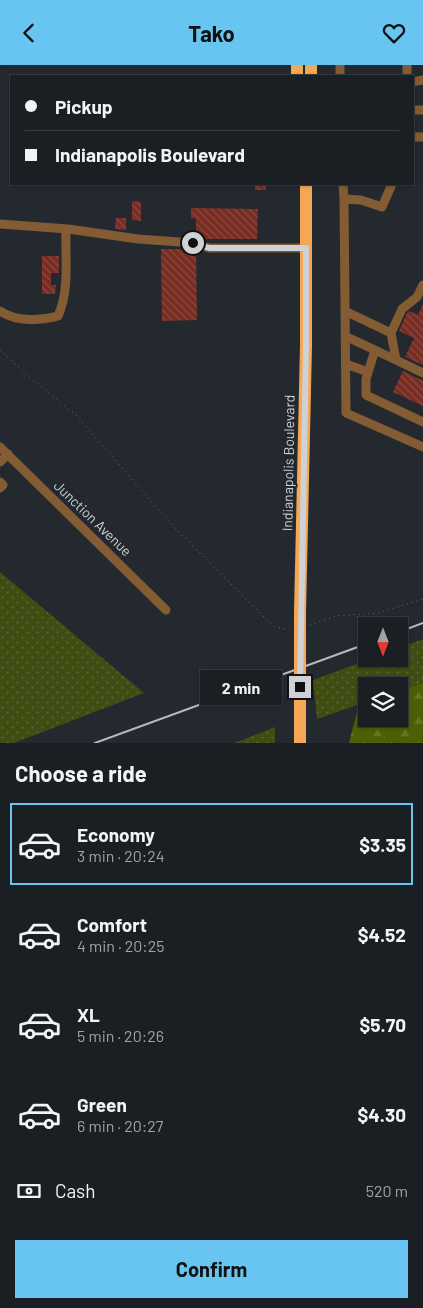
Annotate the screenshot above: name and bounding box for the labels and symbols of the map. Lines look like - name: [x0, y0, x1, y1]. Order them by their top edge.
- route start: [182, 232, 204, 254]
- street label: Indianapolis Boulevard: [278, 395, 298, 531]
- street label: Junction Avenue: [51, 477, 135, 559]
- north arrow: [358, 617, 408, 667]
- callout: 2 min: [200, 669, 282, 705]
- route end: [289, 676, 311, 698]

